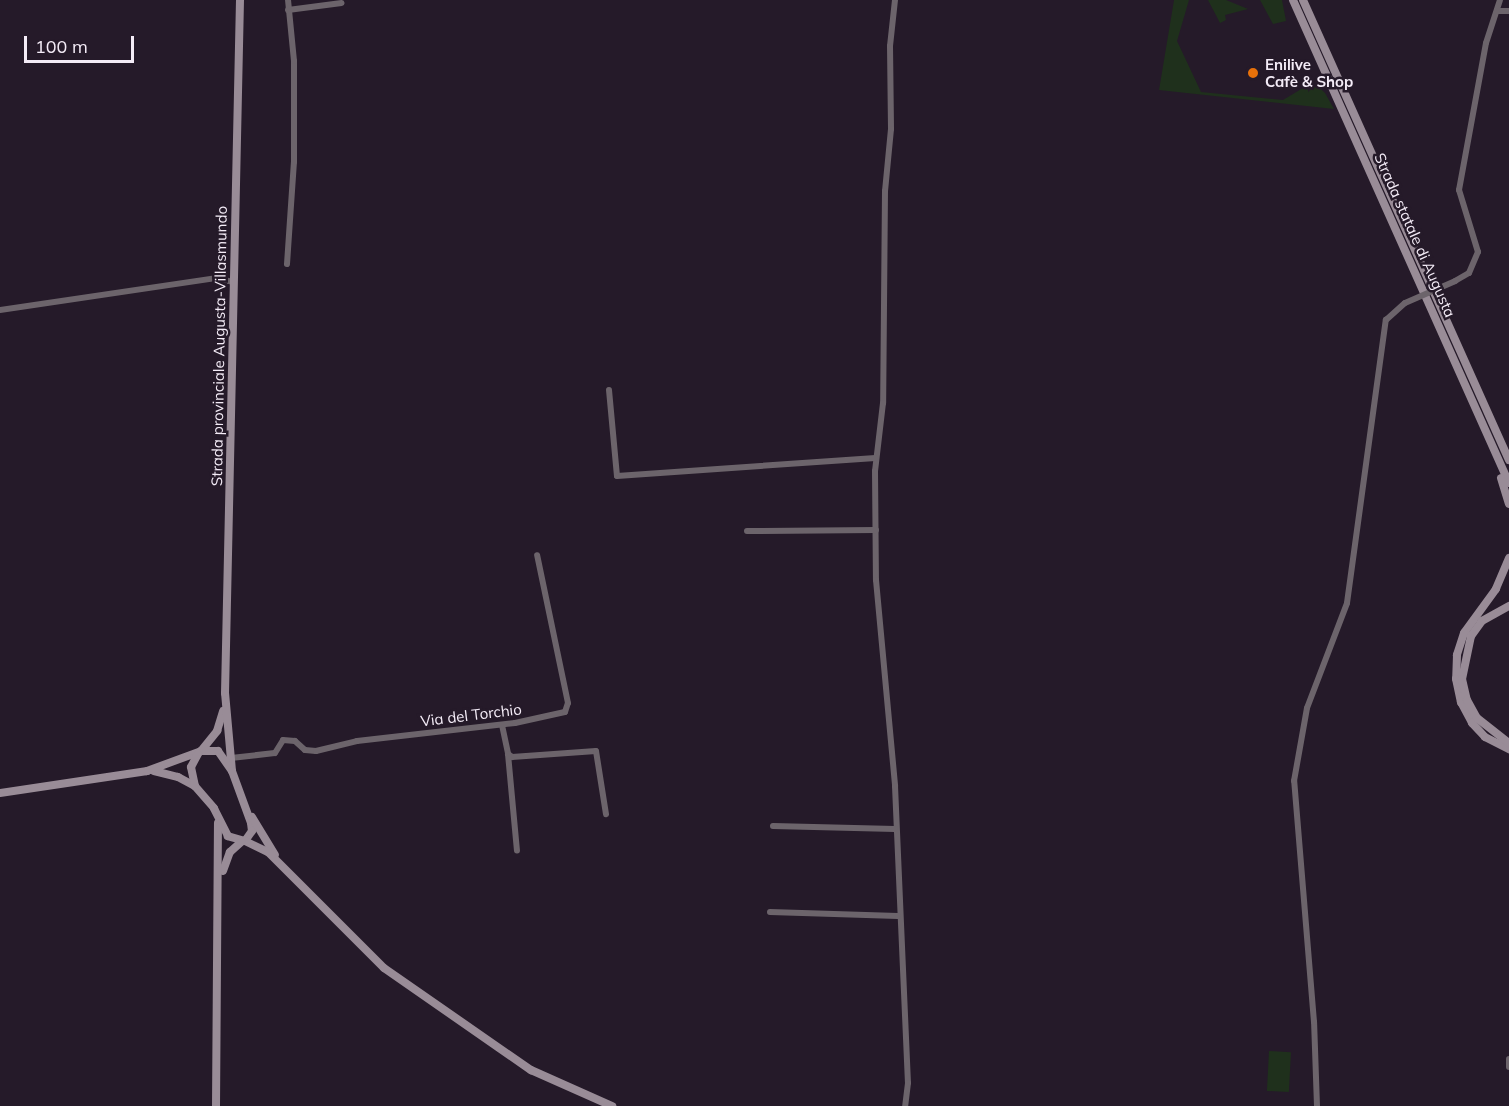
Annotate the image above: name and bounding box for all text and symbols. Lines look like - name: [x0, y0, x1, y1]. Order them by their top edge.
- scale bar: [27, 24, 136, 62]
- text: 100 m: [35, 35, 88, 58]
- place label: Enilive Cafè & Shop: [1265, 55, 1353, 90]
- marker: Enilive Cafè & Shop: [1246, 66, 1260, 80]
- street label: Strada statale di Augusta: [1371, 150, 1459, 320]
- street label: Strada provinciale Augusta-Villasmundo: [208, 206, 230, 486]
- street label: Via del Torchio: [419, 700, 523, 730]

